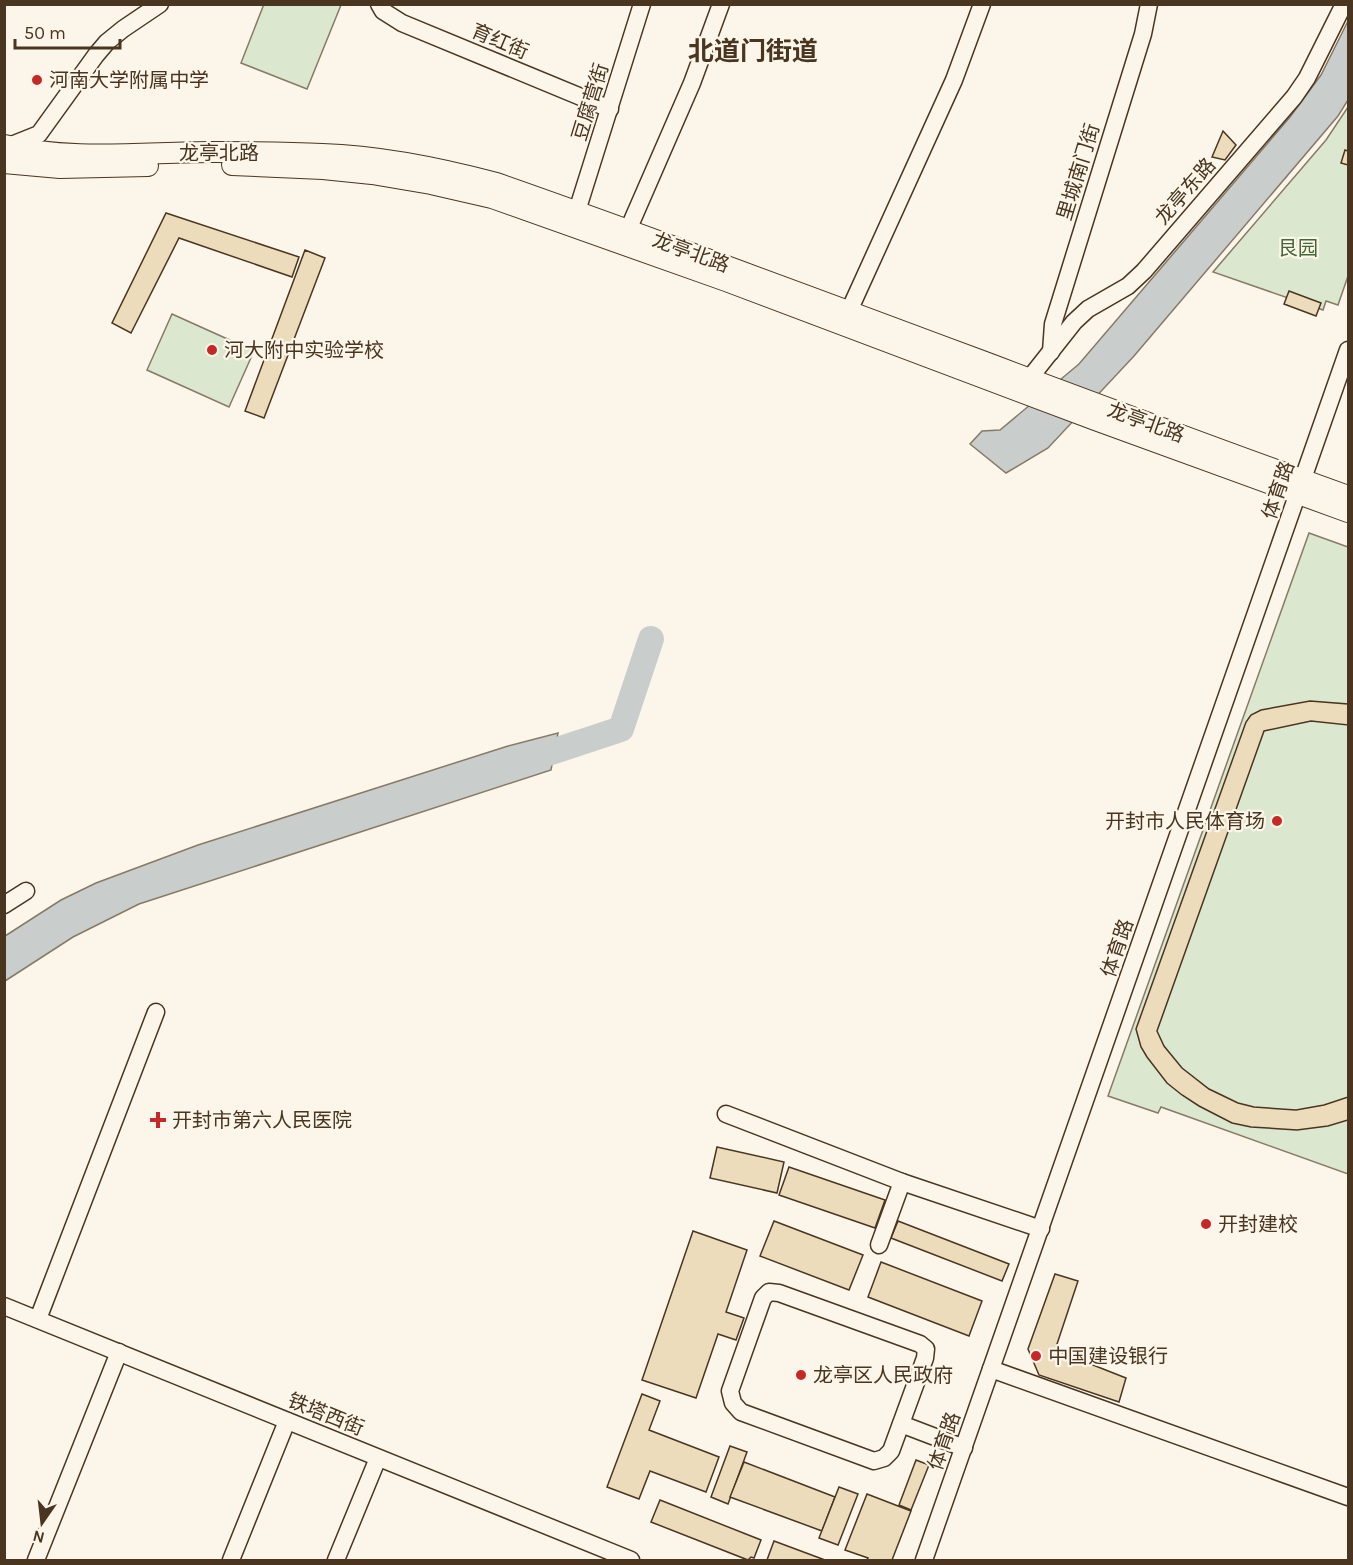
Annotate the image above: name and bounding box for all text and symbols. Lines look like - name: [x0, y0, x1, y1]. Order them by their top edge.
- scale bar: [15, 12, 120, 50]
- street label: 育红街: [468, 19, 532, 64]
- text: 50 m: [24, 22, 66, 44]
- district label: 北道门街道: [688, 36, 818, 67]
- street label: 豆腐营街: [568, 61, 613, 144]
- place label: 河南大学附属中学: [49, 69, 209, 92]
- marker: 河南大学附属中学: [30, 73, 44, 87]
- street label: 里城南门街: [1053, 121, 1104, 223]
- street label: 龙亭北路: [179, 142, 259, 165]
- street label: 龙亭东路: [1150, 154, 1220, 229]
- street label: 龙亭北路: [649, 228, 732, 277]
- park label: 艮园: [1278, 237, 1318, 260]
- place label: 河大附中实验学校: [224, 339, 384, 362]
- marker: 河大附中实验学校: [205, 343, 219, 357]
- street label: 龙亭北路: [1104, 398, 1187, 447]
- street label: 体育路: [1258, 458, 1299, 522]
- place label: 开封市人民体育场: [1105, 810, 1265, 833]
- marker: 开封市人民体育场: [1270, 814, 1284, 828]
- street label: 体育路: [1097, 916, 1138, 980]
- place label: 开封市第六人民医院: [172, 1109, 352, 1132]
- marker: 开封市第六人民医院: [149, 1111, 167, 1129]
- place label: 开封建校: [1218, 1213, 1298, 1236]
- marker: 开封建校: [1199, 1217, 1213, 1231]
- place label: 中国建设银行: [1048, 1345, 1168, 1368]
- marker: 中国建设银行: [1029, 1349, 1043, 1363]
- place label: 龙亭区人民政府: [813, 1364, 953, 1387]
- marker: 龙亭区人民政府: [794, 1368, 808, 1382]
- street label: 铁塔西街: [284, 1389, 367, 1440]
- street label: 体育路: [924, 1409, 965, 1473]
- north arrow: [12, 1493, 72, 1553]
- text: N: [31, 1526, 46, 1548]

